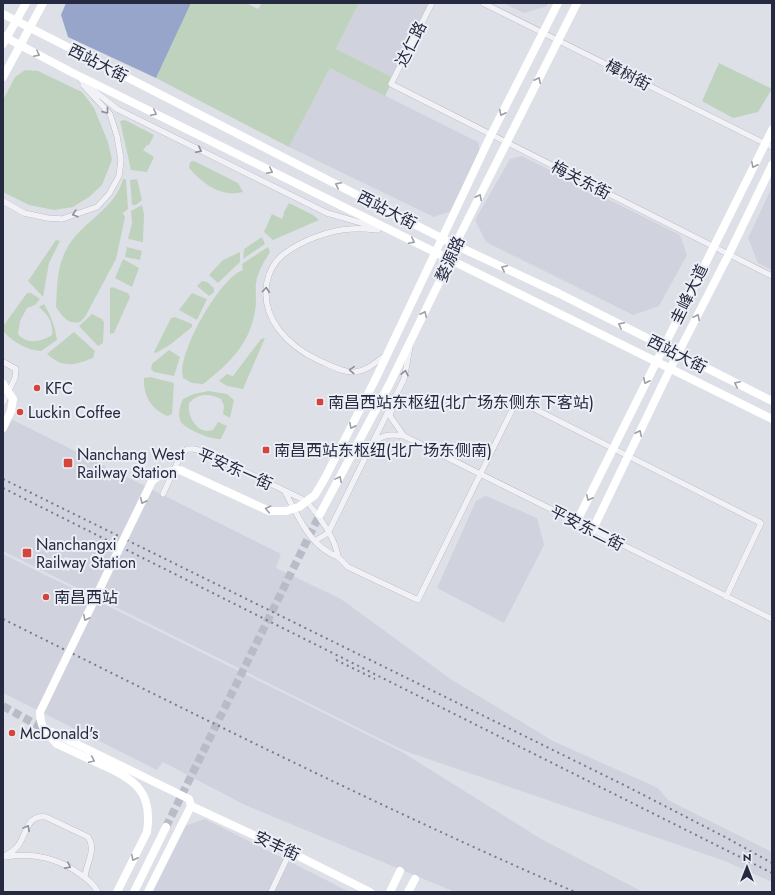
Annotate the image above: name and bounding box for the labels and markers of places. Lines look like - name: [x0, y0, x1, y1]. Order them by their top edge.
- place label: KFC: [45, 377, 73, 400]
- marker: KFC: [32, 383, 42, 393]
- place label: 南昌西站东枢纽(北广场东侧东下客站): [328, 391, 594, 414]
- marker: 南昌西站东枢纽(北广场东侧东下客站): [315, 397, 325, 407]
- place label: Luckin Coffee: [28, 401, 121, 424]
- marker: Luckin Coffee: [15, 407, 25, 417]
- place label: 南昌西站东枢纽(北广场东侧南): [274, 439, 492, 462]
- place label: Nanchang West Railway Station: [77, 443, 185, 484]
- marker: 南昌西站东枢纽(北广场东侧南): [261, 445, 271, 455]
- marker: Nanchang West Railway Station: [62, 457, 74, 469]
- place label: Nanchangxi Railway Station: [36, 533, 136, 574]
- marker: Nanchangxi Railway Station: [21, 547, 33, 559]
- place label: 南昌西站: [54, 586, 118, 609]
- marker: 南昌西站: [41, 592, 51, 602]
- place label: McDonald's: [20, 722, 99, 745]
- marker: McDonald's: [7, 728, 17, 738]

